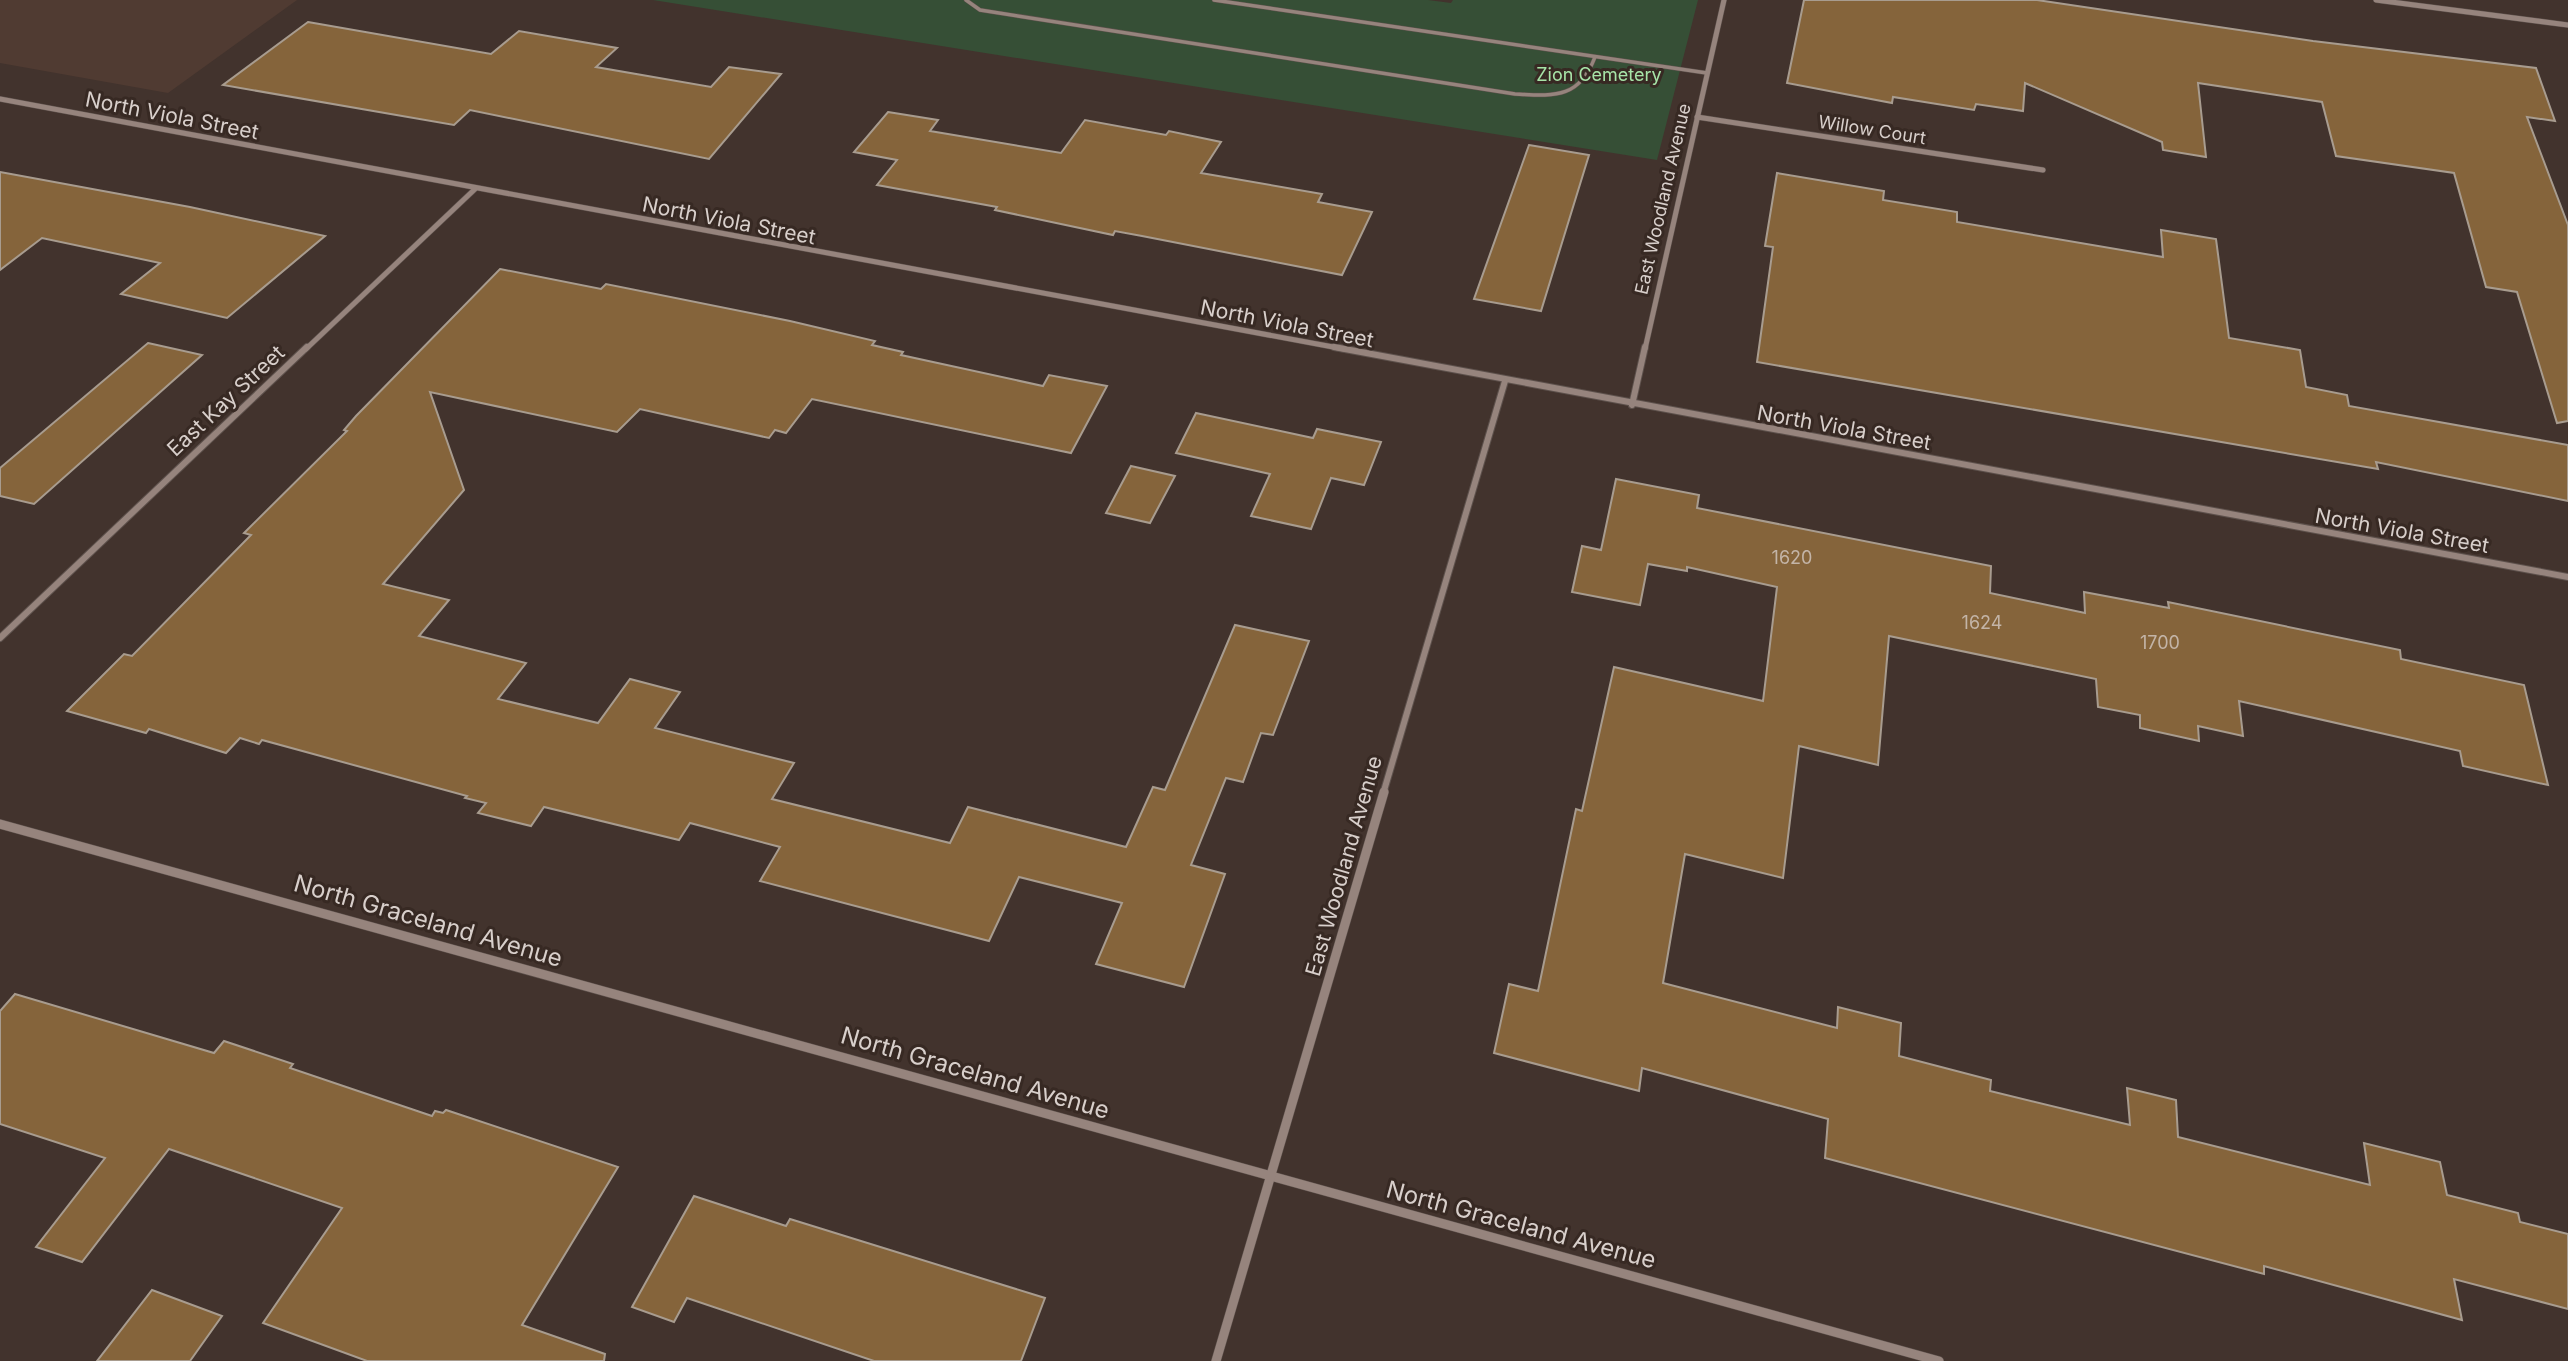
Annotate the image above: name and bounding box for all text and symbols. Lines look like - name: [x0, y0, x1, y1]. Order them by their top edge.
- park label: Zion Cemetery: [1536, 64, 1662, 85]
- street label: North Viola Street: [83, 86, 261, 145]
- street label: East Woodland Avenue: [1630, 101, 1695, 296]
- street label: Willow Court: [1817, 111, 1927, 148]
- street label: North Viola Street: [640, 191, 818, 250]
- street label: North Viola Street: [1198, 294, 1376, 353]
- street label: East Kay Street: [162, 340, 289, 461]
- street label: North Viola Street: [1755, 400, 1933, 455]
- street label: North Viola Street: [2313, 503, 2491, 558]
- house number: 1620: [1772, 547, 1812, 568]
- house number: 1624: [1962, 612, 2002, 633]
- house number: 1700: [2140, 632, 2180, 653]
- street label: East Woodland Avenue: [1300, 753, 1387, 979]
- street label: North Graceland Avenue: [291, 868, 566, 973]
- street label: North Graceland Avenue: [838, 1020, 1113, 1125]
- street label: North Graceland Avenue: [1383, 1175, 1659, 1275]

